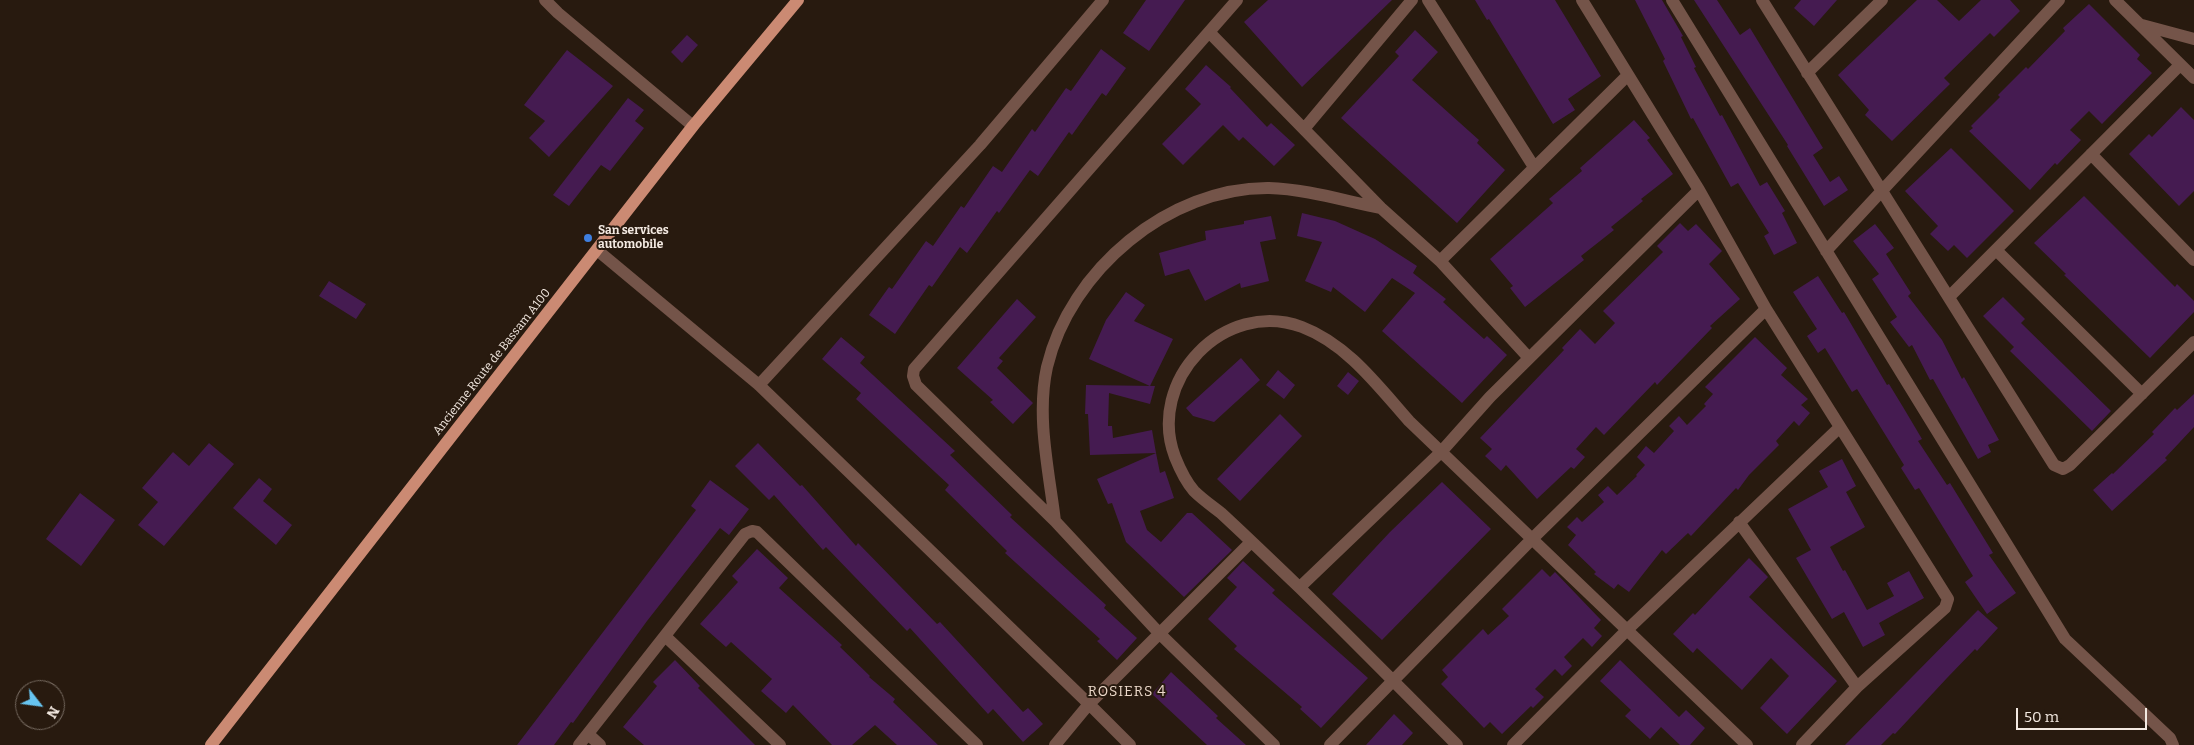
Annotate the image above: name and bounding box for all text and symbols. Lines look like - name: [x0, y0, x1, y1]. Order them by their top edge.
- place label: San services automobile: [598, 224, 669, 252]
- marker: San services automobile: [582, 232, 594, 244]
- street label: Ancienne Route de Bassam A100: [430, 286, 554, 438]
- north arrow: [15, 680, 65, 730]
- district label: ROSIERS 4: [1087, 684, 1167, 700]
- scale bar: [2019, 698, 2150, 730]
- text: N: [42, 703, 63, 721]
- text: 50 m: [2024, 708, 2059, 726]

